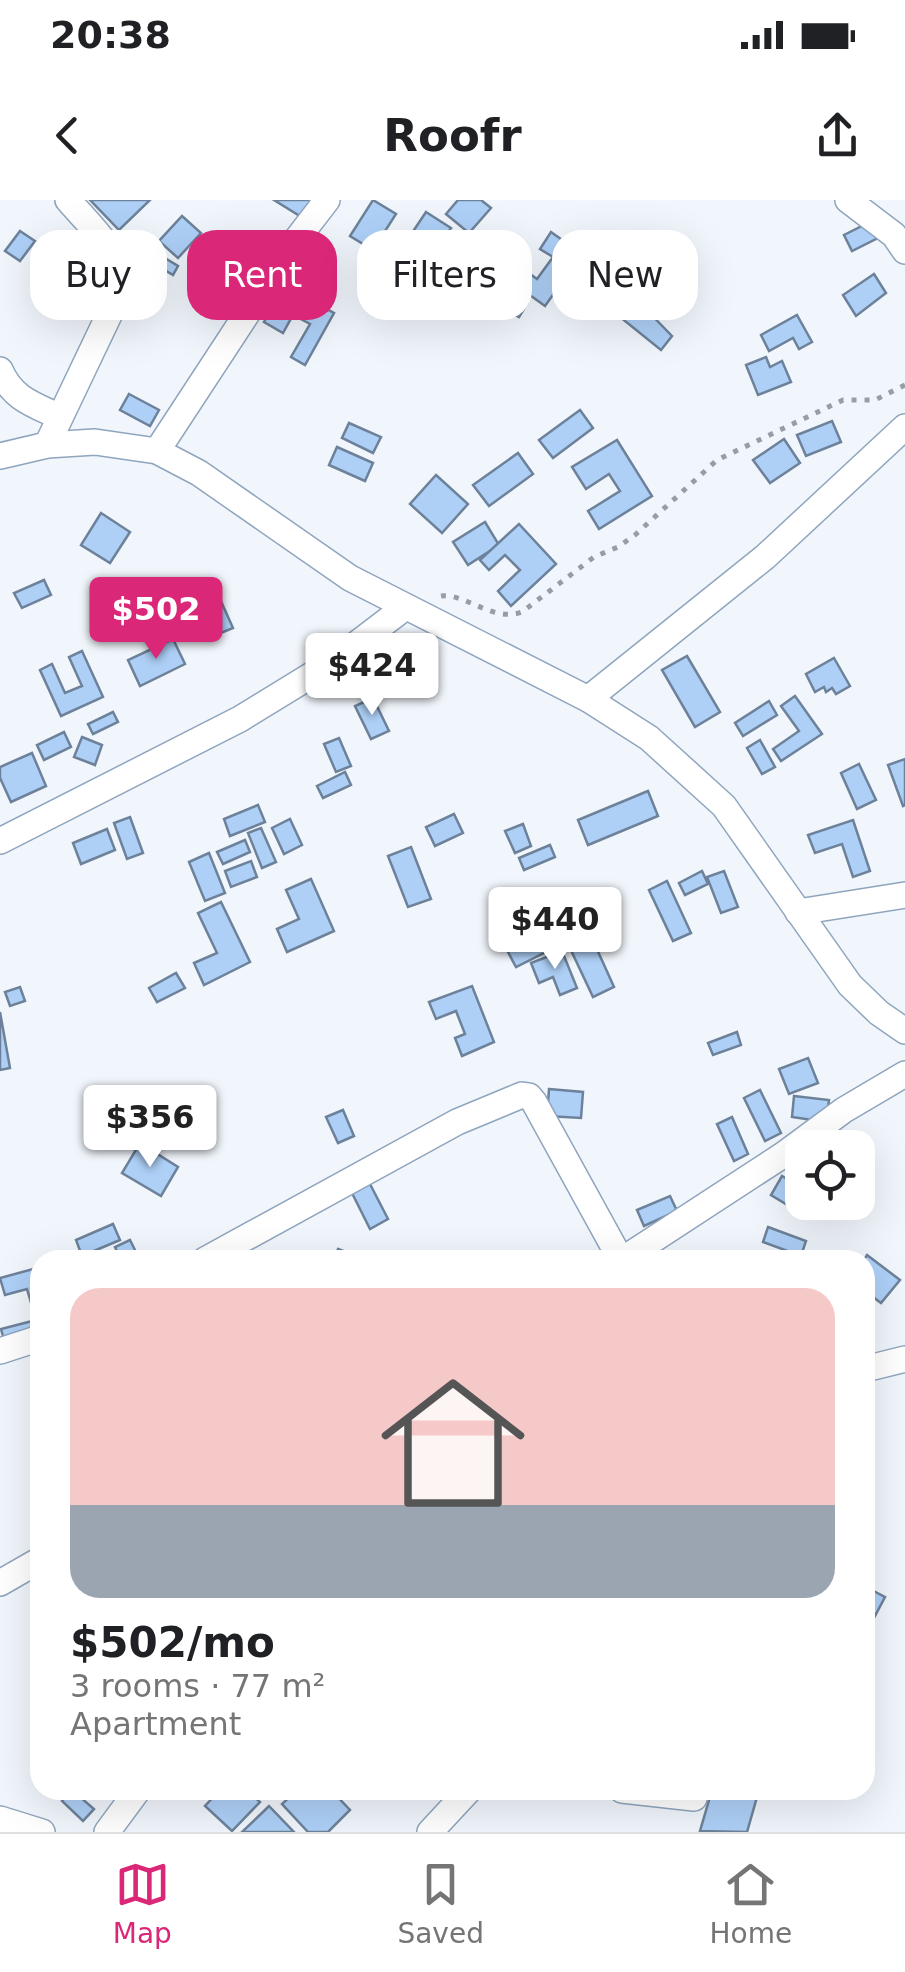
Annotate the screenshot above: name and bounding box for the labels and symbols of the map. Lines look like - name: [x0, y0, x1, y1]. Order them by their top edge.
- pin: $502: [97, 577, 215, 662]
- pin: $424: [313, 633, 431, 718]
- pin: $440: [496, 887, 614, 972]
- pin: $356: [91, 1085, 209, 1170]

